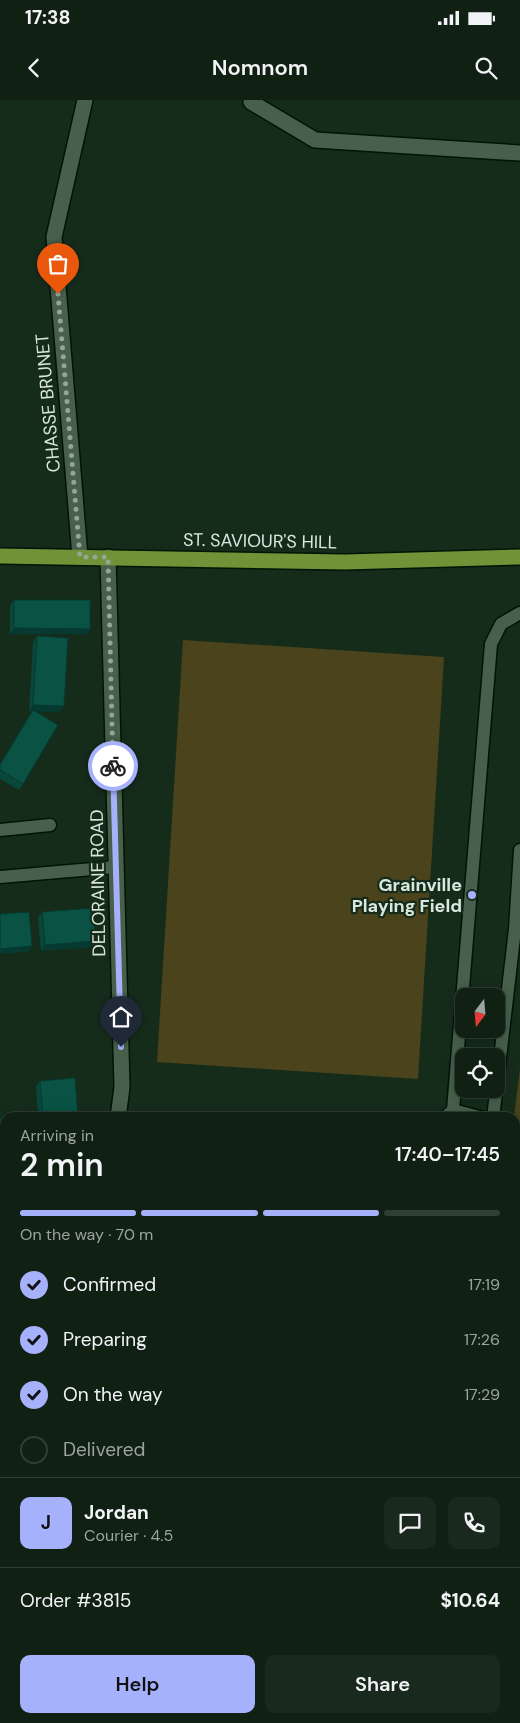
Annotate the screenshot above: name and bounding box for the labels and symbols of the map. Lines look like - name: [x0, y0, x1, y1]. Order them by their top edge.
- pin: [37, 243, 79, 294]
- street label: CHASSE BRUNET: [30, 333, 66, 473]
- street label: ST. SAVIOUR'S HILL: [183, 528, 337, 554]
- courier: [88, 741, 138, 791]
- street label: DELORAINE ROAD: [85, 809, 111, 957]
- place label: Grainville Playing Field: [352, 873, 462, 918]
- marker: Grainville Playing Field: [466, 889, 478, 901]
- north arrow: [455, 988, 505, 1038]
- pin: [100, 996, 142, 1047]

